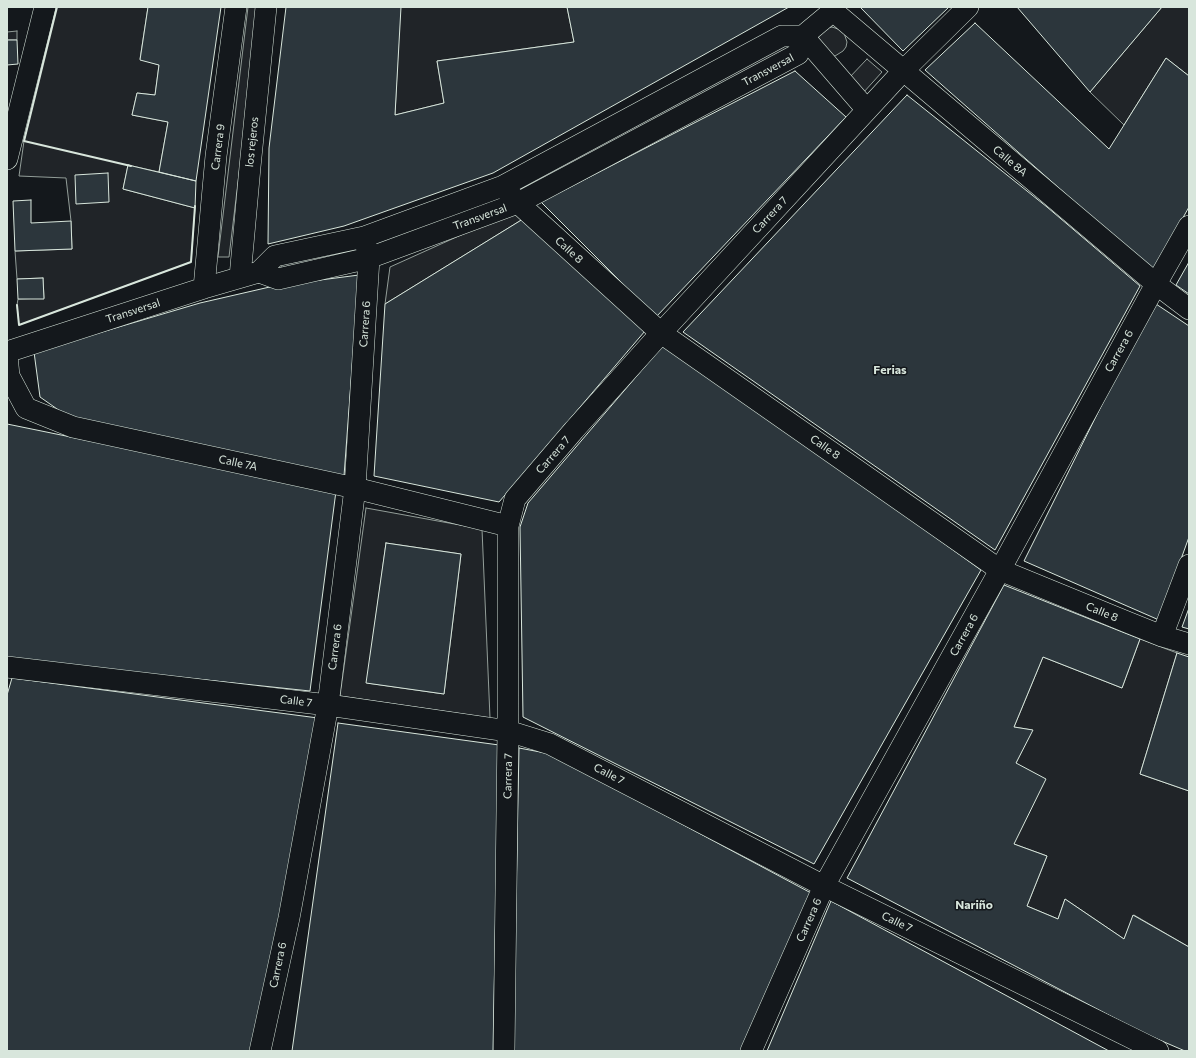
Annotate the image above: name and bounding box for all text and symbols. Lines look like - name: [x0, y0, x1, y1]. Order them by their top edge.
- street label: Transversal: [740, 51, 796, 89]
- street label: los rejeros: [243, 116, 261, 168]
- street label: Carrera 9: [209, 123, 227, 171]
- street label: Calle 8A: [990, 143, 1030, 179]
- street label: Carrera 7: [750, 194, 790, 236]
- street label: Transversal: [451, 201, 509, 233]
- street label: Calle 8: [552, 234, 586, 266]
- street label: Transversal: [104, 296, 162, 326]
- street label: Carrera 6: [357, 300, 373, 348]
- street label: Carrera 6: [1102, 327, 1136, 375]
- district label: Ferias: [873, 363, 907, 377]
- street label: Calle 8: [808, 432, 842, 462]
- street label: Carrera 7: [533, 433, 573, 477]
- street label: Calle 7A: [217, 452, 259, 474]
- street label: Calle 8: [1084, 600, 1120, 624]
- street label: Carrera 6: [947, 611, 981, 659]
- street label: Carrera 6: [326, 623, 344, 671]
- street label: Calle 7: [279, 692, 313, 710]
- street label: Carrera 7: [501, 753, 515, 799]
- street label: Calle 7: [591, 761, 627, 787]
- street label: Carrera 6: [794, 896, 824, 944]
- district label: Nariño: [955, 898, 993, 912]
- street label: Calle 7: [879, 909, 915, 935]
- street label: Carrera 6: [267, 941, 289, 989]

